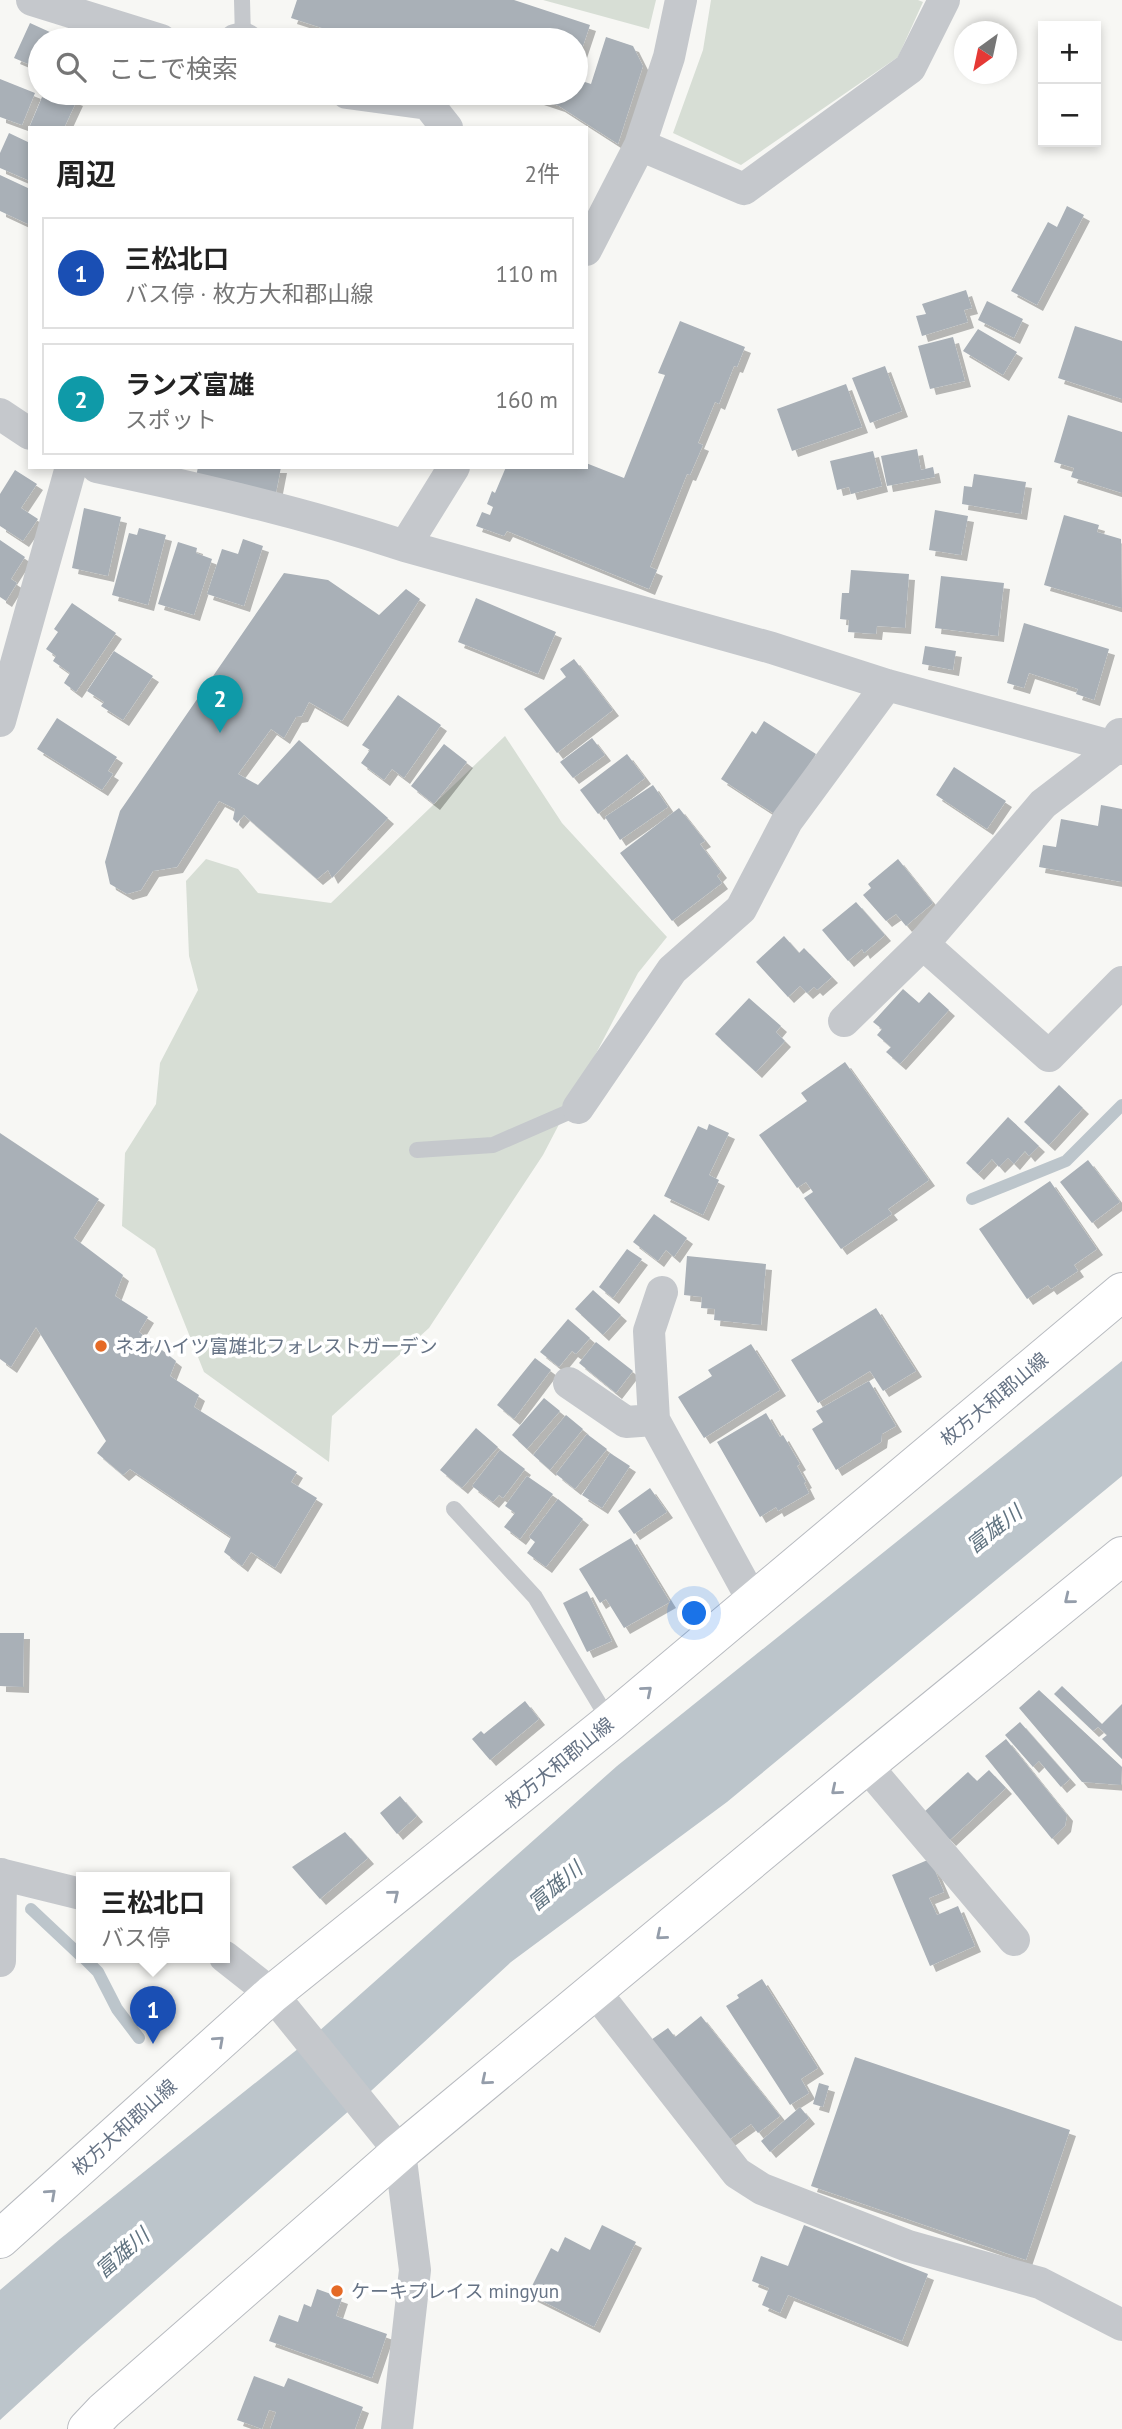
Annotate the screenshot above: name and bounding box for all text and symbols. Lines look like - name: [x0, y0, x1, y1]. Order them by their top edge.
- north arrow: [954, 21, 1017, 84]
- map controls: [1038, 21, 1101, 147]
- button: +: [1038, 21, 1101, 84]
- search box: [28, 28, 588, 105]
- icon: search: [52, 48, 90, 86]
- text: ここで検索: [108, 52, 238, 85]
- button: −: [1038, 84, 1101, 147]
- text: 周辺: [56, 154, 116, 193]
- text: 2件: [524, 159, 560, 188]
- text: 三松北口: [125, 242, 229, 275]
- text: 1: [74, 259, 88, 288]
- text: 110 m: [496, 259, 558, 288]
- text: バス停 · 枚方大和郡山線: [125, 279, 373, 308]
- text: ランズ富雄: [125, 368, 254, 401]
- text: 2: [74, 385, 88, 414]
- text: 160 m: [496, 385, 558, 414]
- text: スポット: [125, 405, 217, 434]
- pin: 2: [197, 675, 243, 733]
- place label: ネオハイツ富雄北フォレストガーデン: [115, 1334, 438, 1358]
- marker: ネオハイツ富雄北フォレストガーデン: [93, 1338, 109, 1354]
- street label: 枚方大和郡山線: [935, 1347, 1053, 1451]
- water label: 富雄川: [961, 1498, 1029, 1559]
- one-way arrow: [1065, 1591, 1078, 1603]
- your location: [677, 1596, 711, 1630]
- one-way arrow: [639, 1687, 652, 1699]
- street label: 枚方大和郡山線: [500, 1712, 618, 1814]
- one-way arrow: [831, 1781, 844, 1794]
- water label: 富雄川: [522, 1854, 589, 1917]
- popup: [76, 1872, 230, 1963]
- text: 三松北口: [101, 1886, 205, 1919]
- one-way arrow: [386, 1891, 399, 1904]
- text: バス停: [101, 1923, 170, 1952]
- one-way arrow: [656, 1927, 669, 1939]
- pin: 1: [130, 1986, 176, 2044]
- one-way arrow: [211, 2037, 224, 2049]
- one-way arrow: [481, 2072, 494, 2084]
- street label: 枚方大和郡山線: [67, 2074, 181, 2180]
- one-way arrow: [43, 2189, 56, 2202]
- water label: 富雄川: [89, 2221, 156, 2284]
- place label: ケーキプレイス mingyun: [351, 2279, 559, 2303]
- marker: ケーキプレイス mingyun: [329, 2283, 345, 2299]

